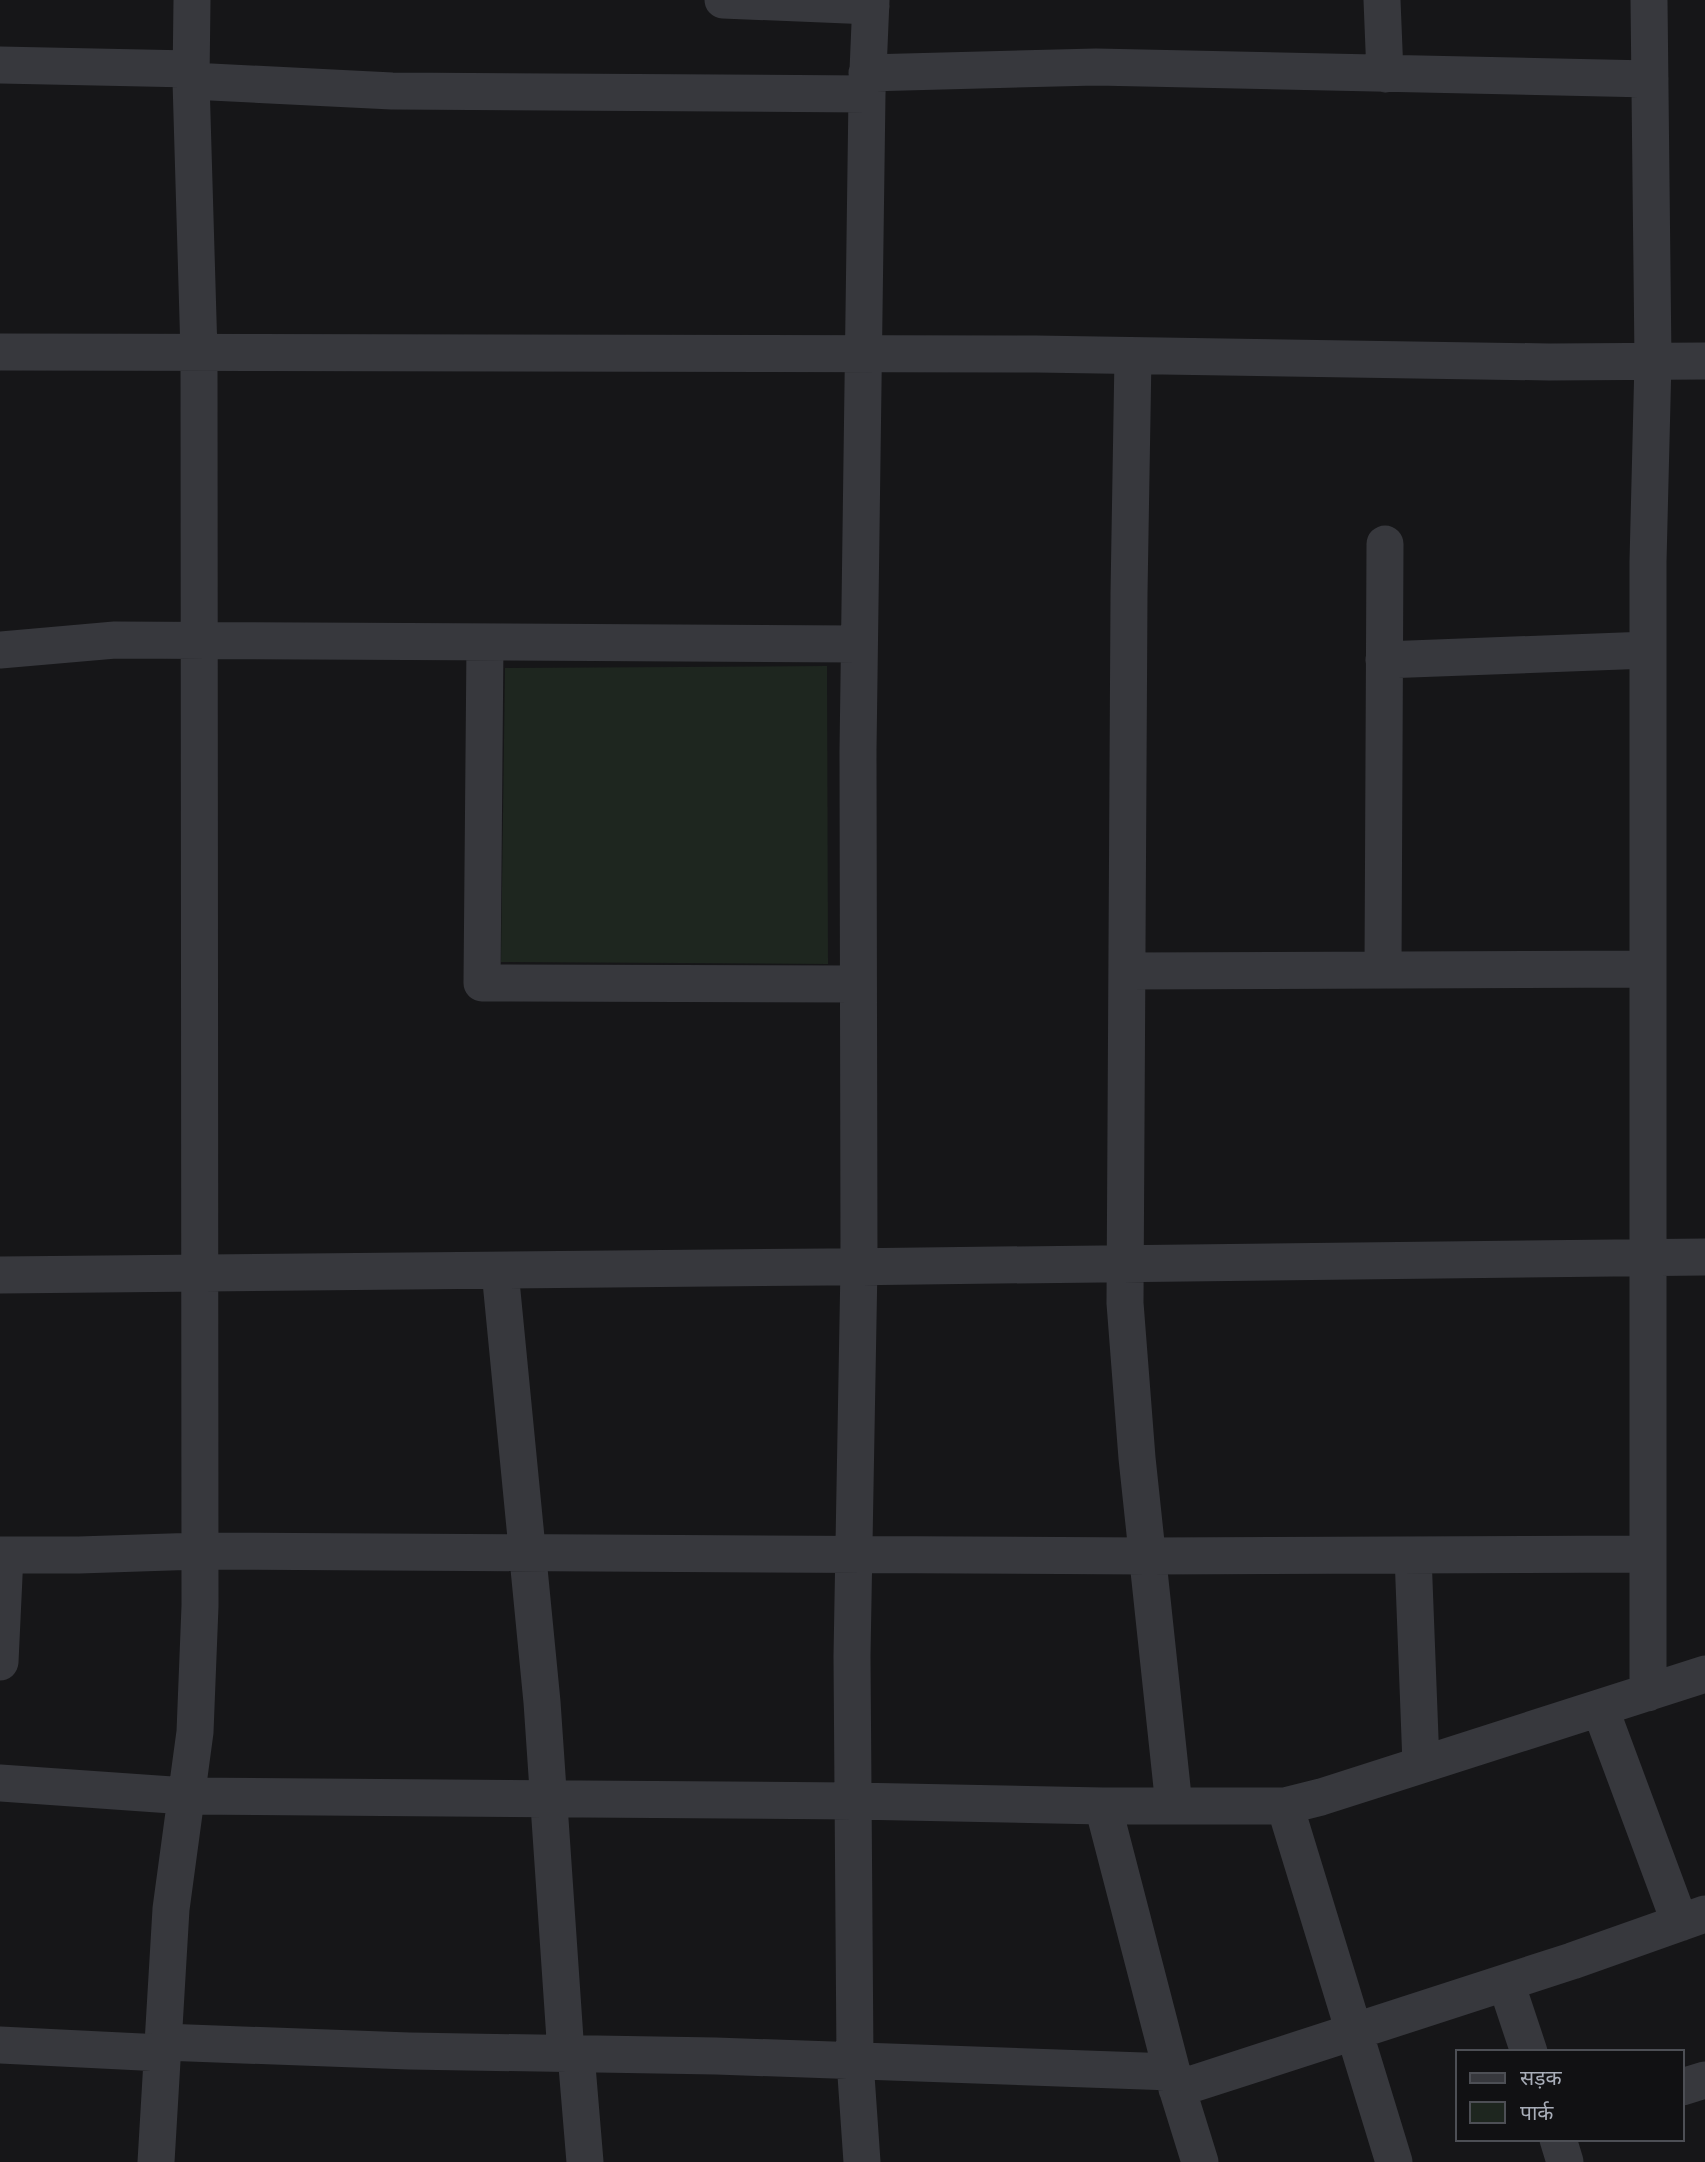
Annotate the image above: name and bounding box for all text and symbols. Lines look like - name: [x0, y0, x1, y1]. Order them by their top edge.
- legend: [1456, 2050, 1684, 2141]
- text: सड़क: [1520, 2068, 1562, 2089]
- text: पार्क: [1520, 2101, 1554, 2124]

